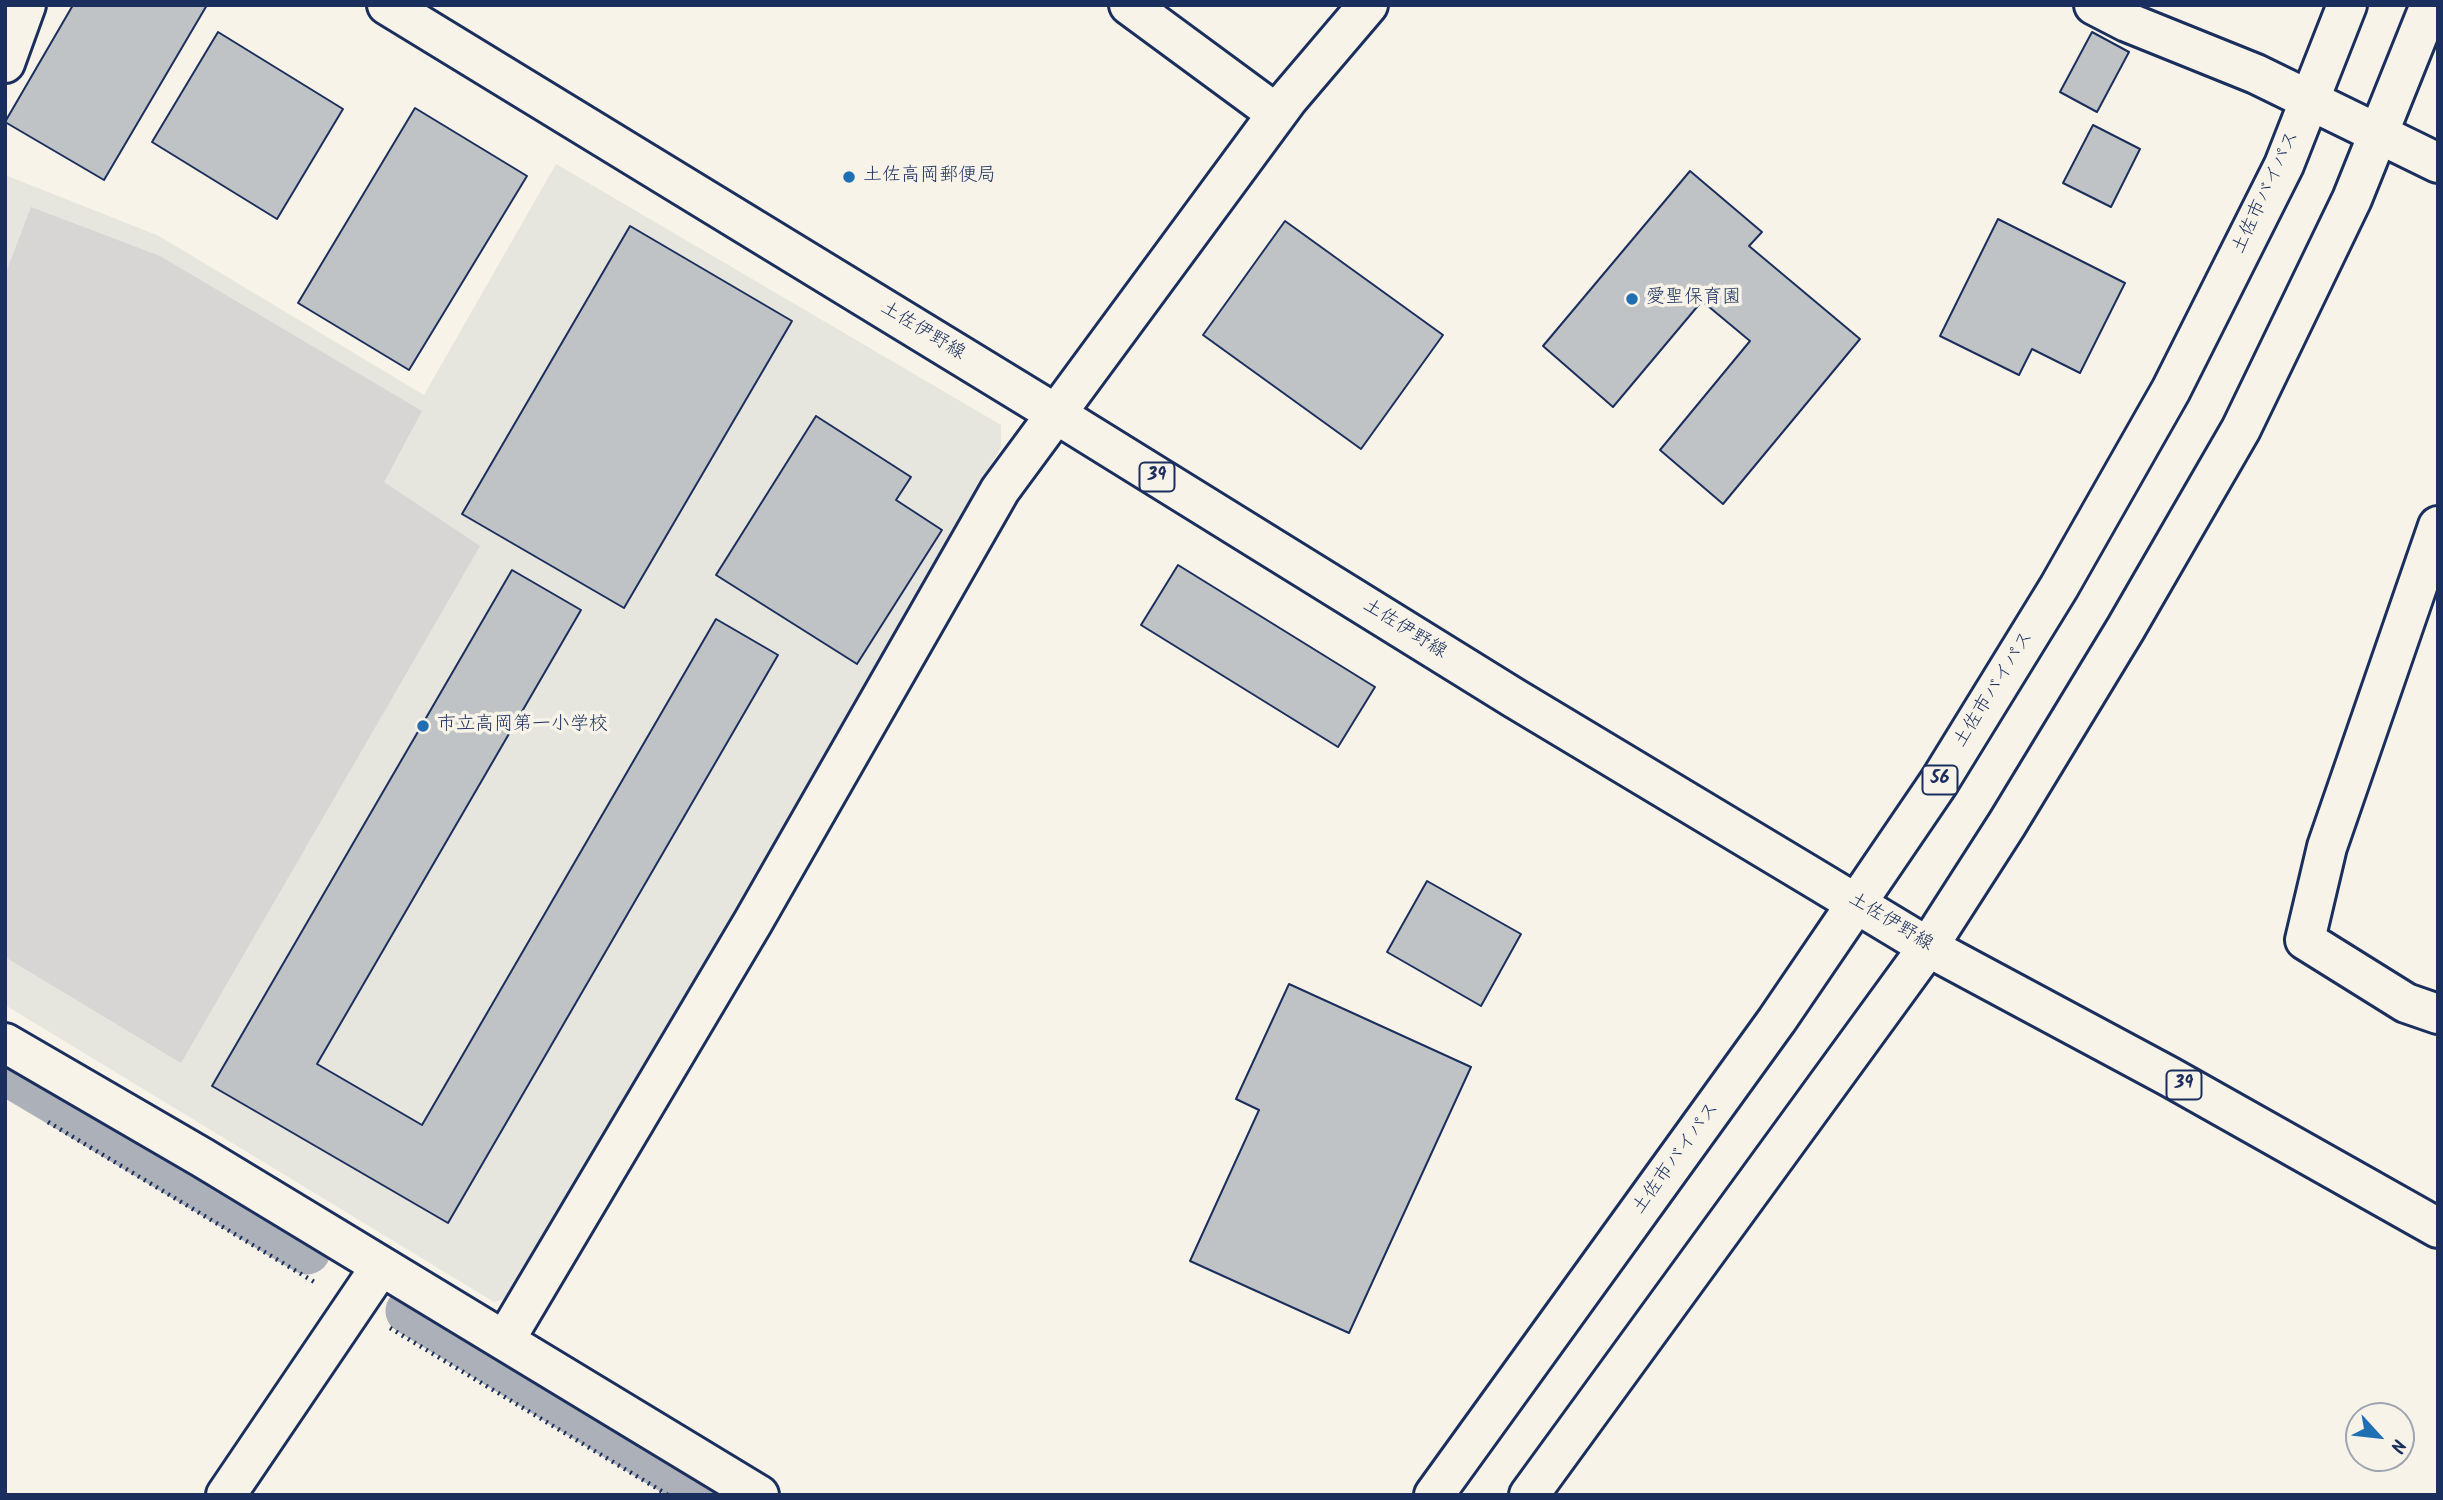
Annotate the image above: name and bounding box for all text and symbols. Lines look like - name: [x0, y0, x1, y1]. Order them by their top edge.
- street label: 土佐市バイパス: [2229, 128, 2305, 258]
- place label: 土佐高岡郵便局: [863, 166, 996, 188]
- marker: 土佐高岡郵便局: [841, 169, 857, 185]
- place label: 愛聖保育園: [1646, 288, 1741, 310]
- marker: 愛聖保育園: [1624, 291, 1640, 307]
- street label: 土佐伊野線: [875, 298, 969, 366]
- road number: 39: [1140, 462, 1174, 491]
- street label: 土佐伊野線: [1358, 595, 1450, 665]
- street label: 土佐市バイパス: [1950, 628, 2040, 752]
- place label: 市立高岡第一小学校: [437, 715, 608, 737]
- marker: 市立高岡第一小学校: [415, 718, 431, 734]
- road number: 56: [1923, 766, 1958, 794]
- street label: 土佐伊野線: [1843, 889, 1937, 957]
- road number: 39: [2166, 1070, 2202, 1100]
- street label: 土佐市バイパス: [1629, 1098, 1725, 1220]
- north arrow: [2345, 1402, 2415, 1472]
- text: N: [2381, 1433, 2413, 1458]

